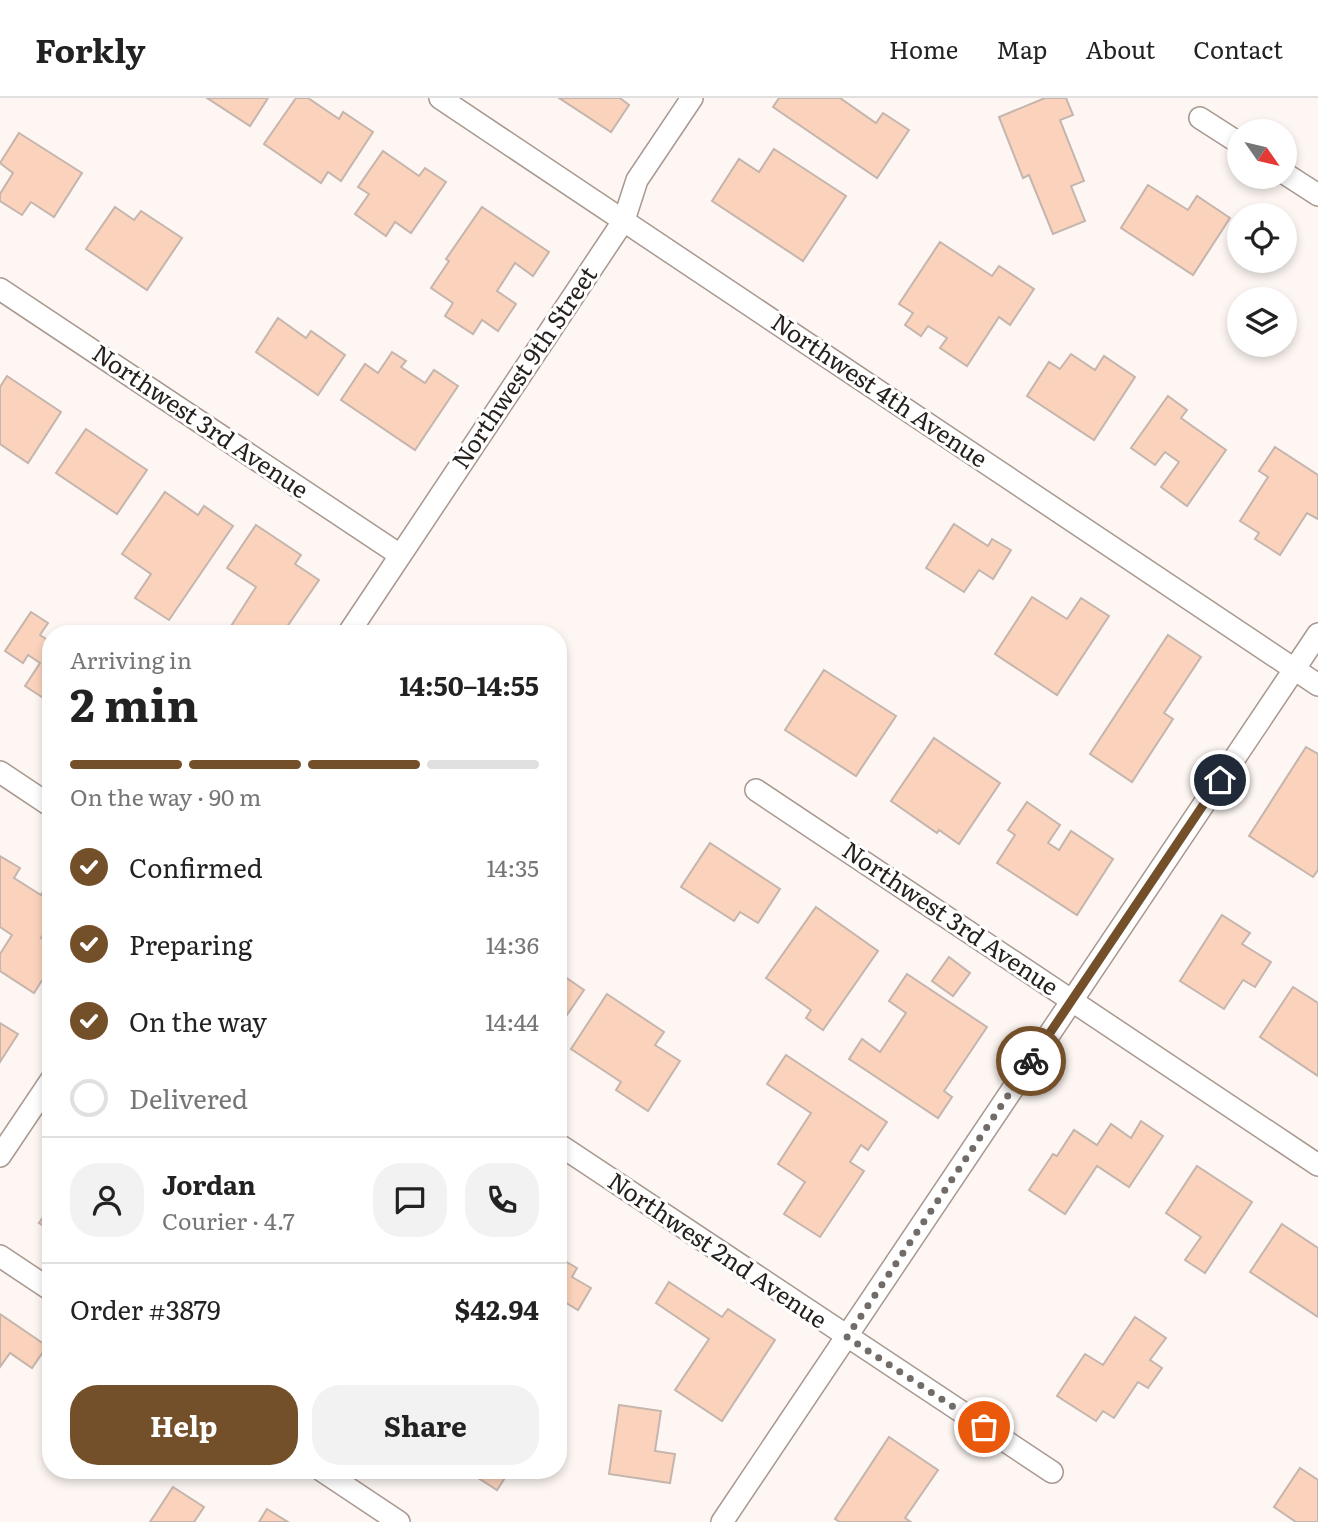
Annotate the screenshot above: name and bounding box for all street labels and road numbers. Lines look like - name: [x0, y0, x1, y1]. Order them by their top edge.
- street label: Northwest 9th Street: [442, 258, 604, 475]
- street label: Northwest 4th Avenue: [765, 303, 996, 474]
- street label: Northwest 3rd Avenue: [86, 334, 317, 505]
- street label: Northwest 3rd Avenue: [836, 831, 1067, 1002]
- street label: Northwest 2nd Avenue: [602, 1162, 835, 1336]

